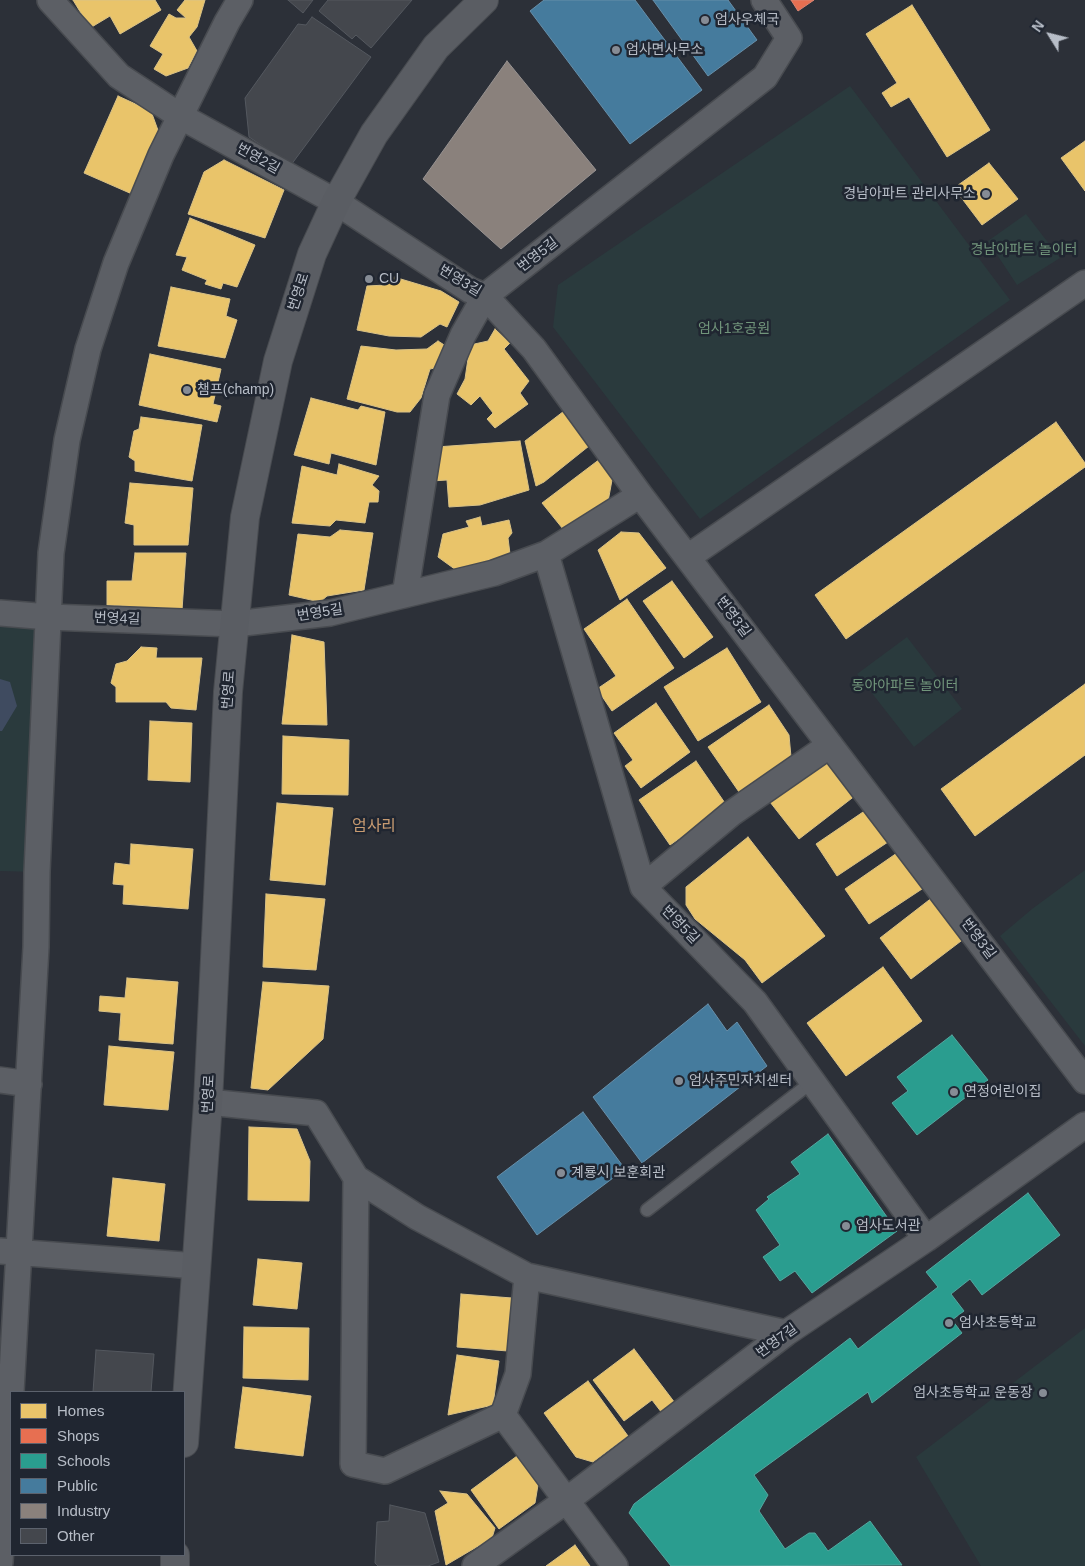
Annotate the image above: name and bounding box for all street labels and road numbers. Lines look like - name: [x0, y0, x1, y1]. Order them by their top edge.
- street label: 번영2길: [234, 140, 282, 178]
- street label: 번영5길: [515, 234, 561, 276]
- street label: 번영3길: [436, 262, 484, 300]
- street label: 번영로: [285, 271, 313, 313]
- street label: 번영3길: [712, 593, 754, 641]
- street label: 번영5길: [296, 601, 344, 625]
- street label: 번영4길: [94, 610, 140, 628]
- street label: 번영로: [219, 670, 239, 710]
- street label: 번영5길: [658, 902, 702, 948]
- street label: 번영3길: [957, 915, 999, 963]
- street label: 번영로: [200, 1074, 218, 1114]
- street label: 번영7길: [753, 1321, 801, 1361]

